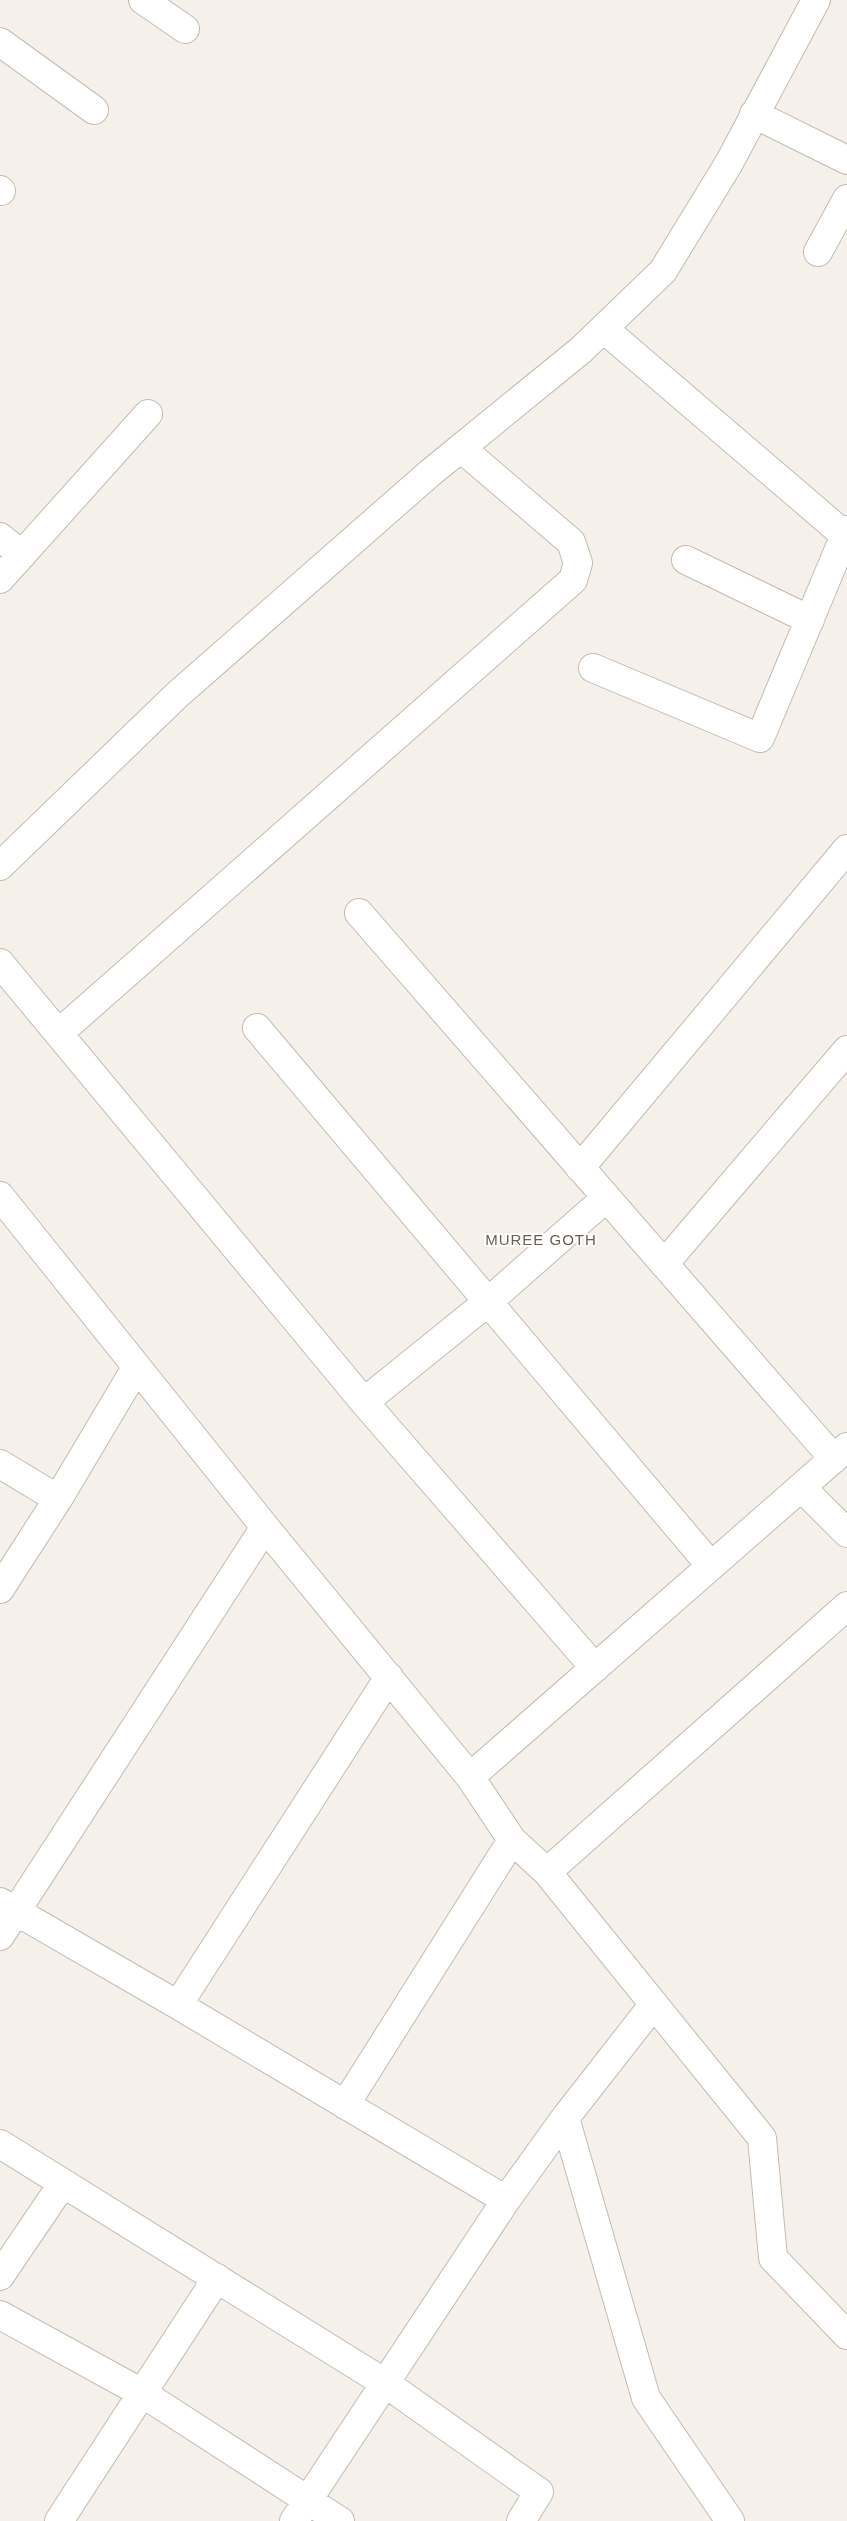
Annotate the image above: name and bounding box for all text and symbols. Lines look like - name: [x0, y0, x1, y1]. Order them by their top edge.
- district label: MUREE GOTH: [485, 1231, 597, 1248]

